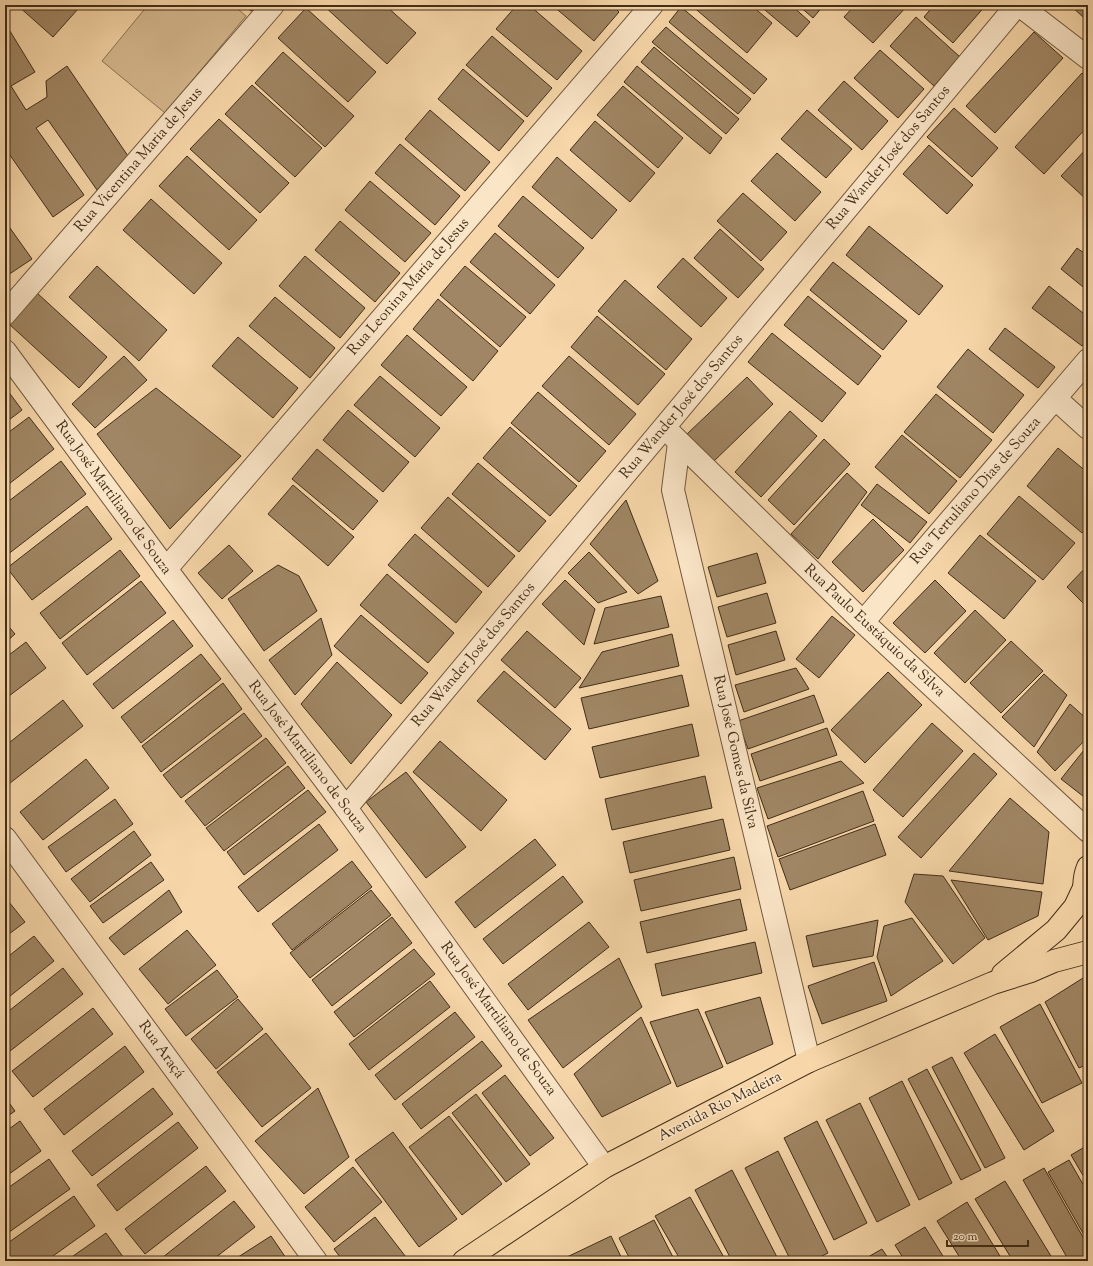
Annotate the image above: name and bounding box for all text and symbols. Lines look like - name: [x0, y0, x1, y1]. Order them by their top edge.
- street label: Rua Wander José dos Santos: [822, 81, 956, 235]
- street label: Rua Vicentina Maria de Jesus: [70, 83, 208, 237]
- street label: Rua Leonina Maria de Jesus: [343, 214, 475, 360]
- street label: Rua Wander José dos Santos: [615, 330, 749, 484]
- street label: Rua Tertuliano Dias de Souza: [906, 413, 1046, 569]
- street label: Rua José Martiliano de Souza: [50, 417, 176, 579]
- street label: Rua Paulo Eustáquio da Silva: [799, 560, 949, 702]
- street label: Rua Wander José dos Santos: [407, 578, 541, 732]
- street label: Rua José Gomes da Silva: [707, 673, 763, 831]
- street label: Rua José Martiliano de Souza: [243, 677, 371, 837]
- street label: Rua José Martiliano de Souza: [435, 938, 561, 1100]
- street label: Rua Araçá: [133, 1017, 189, 1083]
- street label: Avenida Rio Madeira: [655, 1067, 786, 1147]
- scale bar: [947, 1222, 1028, 1248]
- text: 20 m: [953, 1228, 978, 1246]

